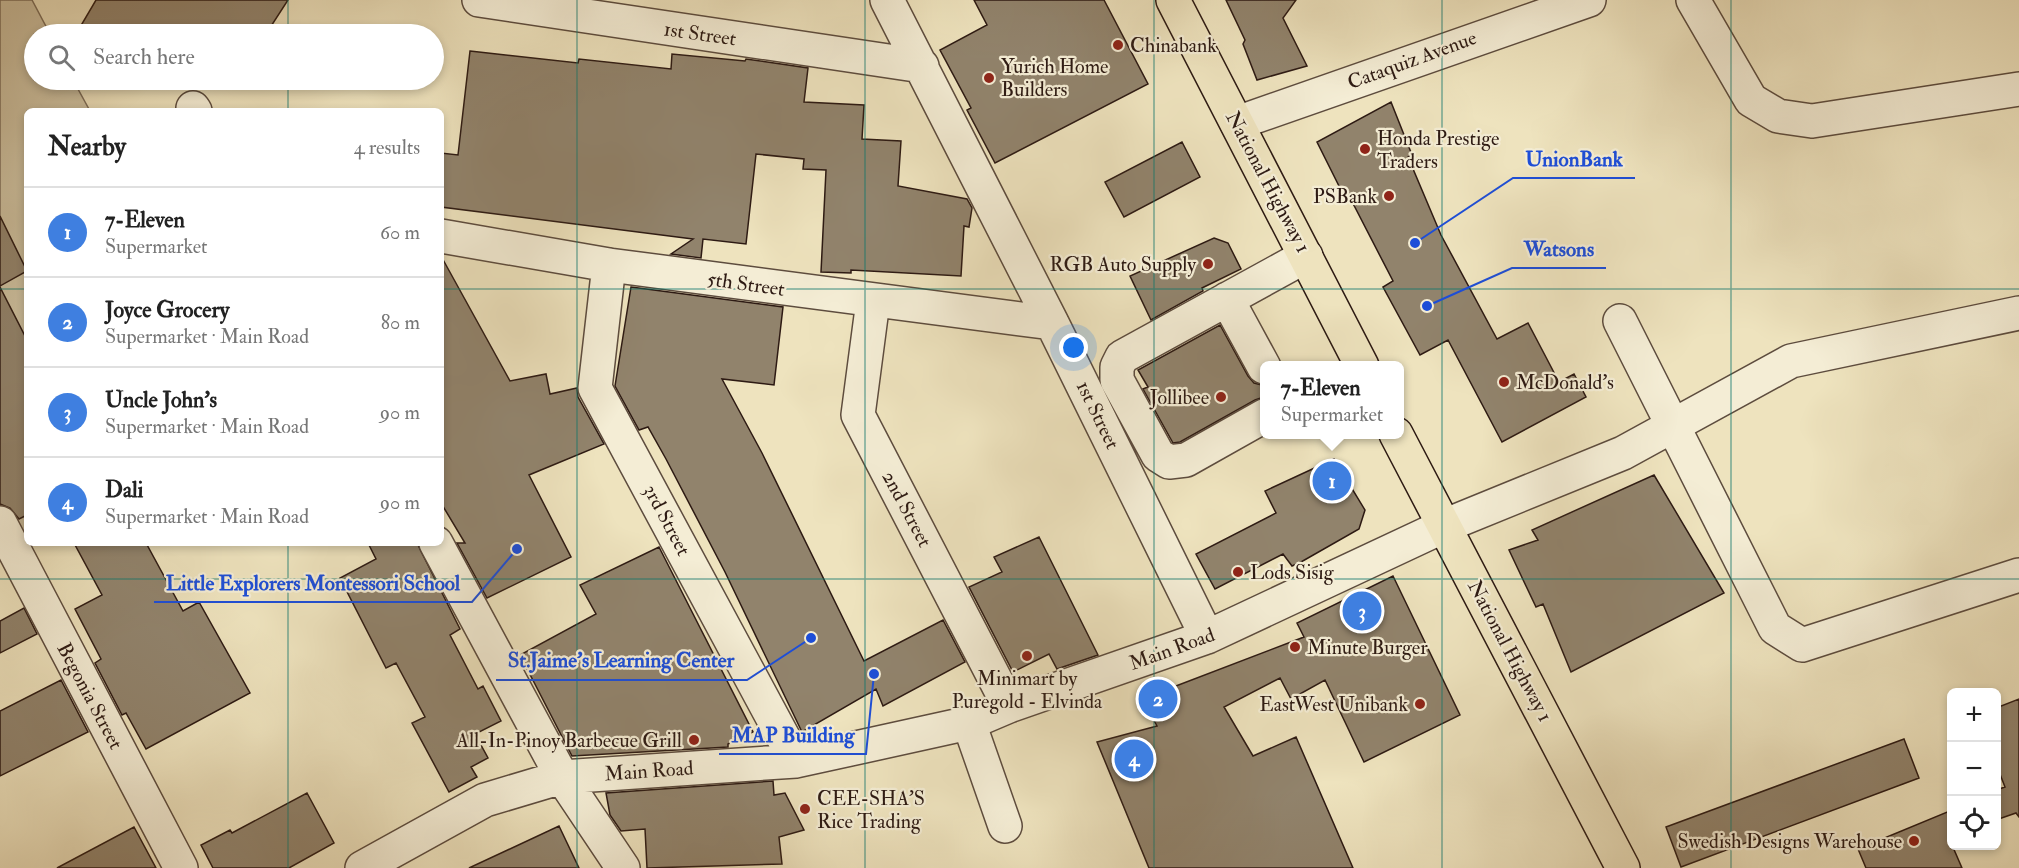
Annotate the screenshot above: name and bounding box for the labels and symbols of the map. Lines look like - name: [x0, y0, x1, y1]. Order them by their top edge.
- street label: 1st Street: [662, 17, 738, 52]
- street label: Cataquiz Avenue: [1344, 25, 1480, 95]
- place label: Chinabank: [1130, 33, 1217, 58]
- marker: Chinabank: [1111, 38, 1125, 52]
- place label: Yurich Home Builders: [1001, 54, 1108, 102]
- marker: Yurich Home Builders: [982, 71, 996, 85]
- street label: National Highway 1: [1220, 107, 1316, 257]
- place label: Honda Prestige Traders: [1377, 126, 1499, 174]
- callout: UnionBank: [1513, 139, 1635, 178]
- marker: Honda Prestige Traders: [1358, 142, 1372, 156]
- text: UnionBank: [1525, 146, 1624, 173]
- place label: PSBank: [1313, 184, 1377, 209]
- marker: PSBank: [1382, 189, 1396, 203]
- callout: Watsons: [1512, 229, 1606, 268]
- text: Watsons: [1523, 236, 1594, 263]
- place label: RGB Auto Supply: [1049, 252, 1197, 278]
- marker: RGB Auto Supply: [1201, 257, 1215, 271]
- street label: 5th Street: [706, 266, 787, 302]
- your location: [1059, 333, 1088, 362]
- place label: McDonald's: [1516, 370, 1614, 395]
- marker: McDonald's: [1497, 375, 1511, 389]
- street label: 1st Street: [1071, 377, 1125, 454]
- place label: Jollibee: [1149, 385, 1209, 410]
- marker: Jollibee: [1214, 390, 1228, 404]
- pin: 1: [1312, 458, 1352, 504]
- street label: 2nd Street: [877, 467, 938, 552]
- street label: 3rd Street: [638, 480, 696, 560]
- place label: Lods Sisig: [1250, 560, 1335, 585]
- callout: Little Explorers Montessori School: [154, 563, 472, 602]
- marker: Lods Sisig: [1231, 565, 1245, 579]
- text: Little Explorers Montessori School: [166, 570, 461, 597]
- street label: National Highway 1: [1462, 576, 1558, 726]
- pin: 3: [1342, 588, 1382, 634]
- street label: Main Road: [1126, 622, 1218, 676]
- place label: Minute Burger: [1307, 635, 1428, 660]
- street label: Begonia Street: [51, 638, 129, 754]
- marker: Minute Burger: [1288, 640, 1302, 654]
- callout: St.Jaime's Learning Center: [496, 641, 747, 680]
- text: St.Jaime's Learning Center: [508, 647, 735, 674]
- marker: Minimart by Puregold - Elvinda: [1020, 649, 1034, 663]
- place label: Minimart by Puregold - Elvinda: [952, 666, 1103, 714]
- pin: 2: [1138, 676, 1178, 722]
- place label: EastWest Unibank: [1259, 692, 1408, 717]
- marker: EastWest Unibank: [1413, 697, 1427, 711]
- callout: MAP Building: [719, 715, 866, 754]
- text: MAP Building: [731, 722, 855, 749]
- place label: All-In-Pinoy Barbecue Grill: [455, 728, 682, 753]
- marker: All-In-Pinoy Barbecue Grill: [687, 733, 701, 747]
- pin: 4: [1114, 736, 1154, 782]
- street label: Main Road: [604, 755, 694, 787]
- place label: CEE-SHA'S Rice Trading: [817, 786, 925, 834]
- marker: CEE-SHA'S Rice Trading: [798, 802, 812, 816]
- place label: Swedish Designs Warehouse: [1678, 829, 1902, 854]
- marker: Swedish Designs Warehouse: [1907, 834, 1921, 848]

